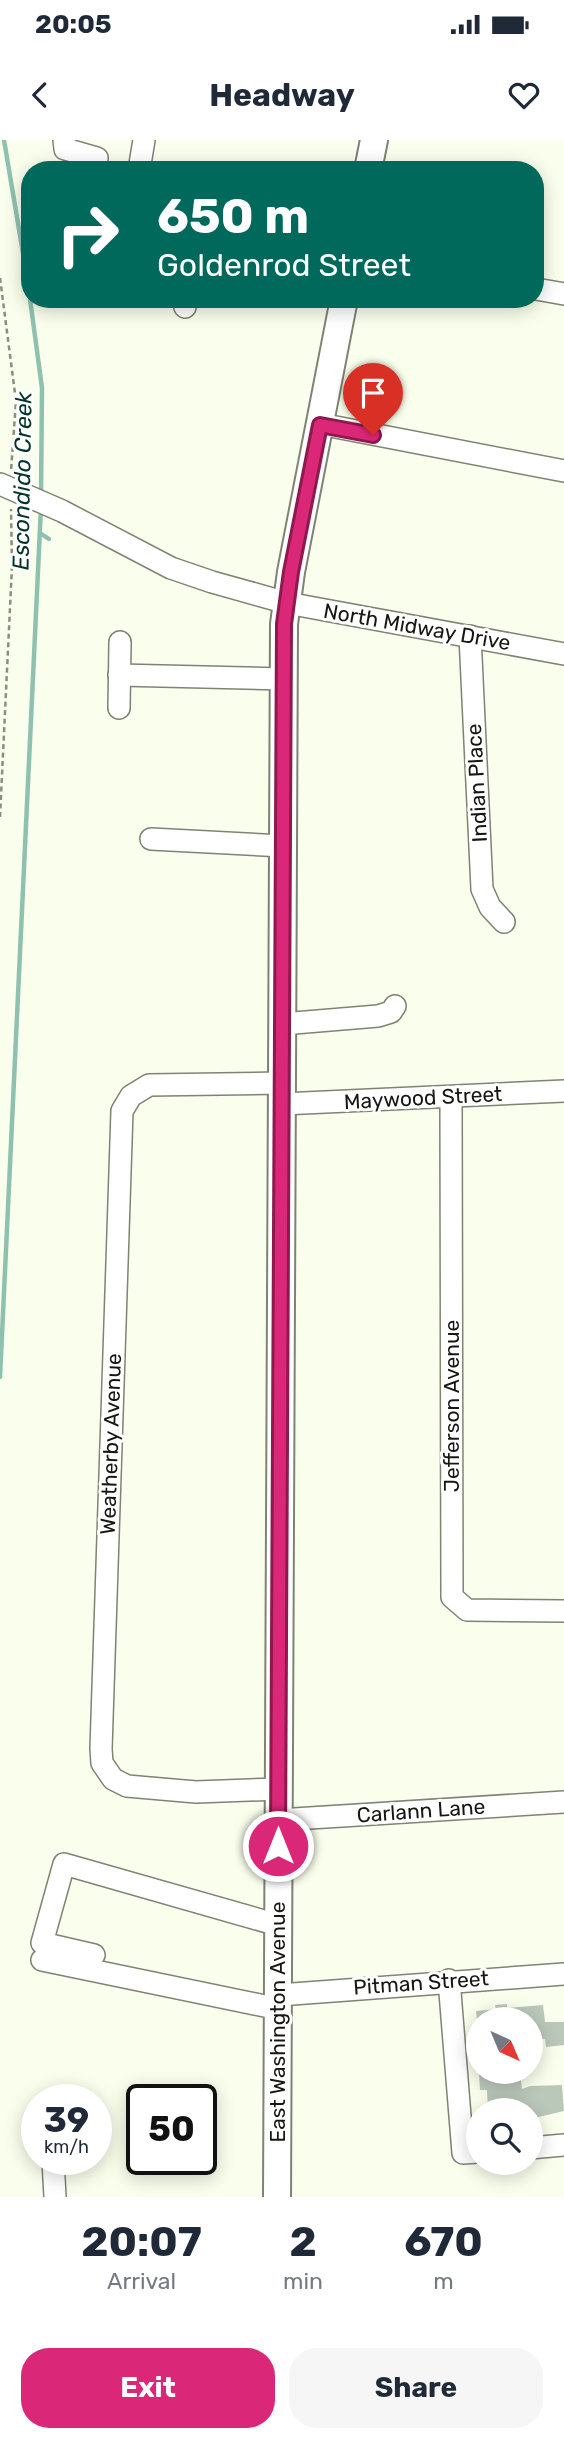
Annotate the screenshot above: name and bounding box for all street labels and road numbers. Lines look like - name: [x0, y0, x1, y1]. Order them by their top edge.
- street label: North Midway Drive: [322, 598, 513, 655]
- street label: Indian Place: [461, 723, 492, 843]
- street label: Maywood Street: [343, 1081, 503, 1114]
- street label: Jefferson Avenue: [439, 1320, 464, 1492]
- street label: Weatherby Avenue: [95, 1353, 126, 1535]
- street label: Carlann Lane: [356, 1794, 486, 1827]
- street label: East Washington Avenue: [265, 1902, 290, 2142]
- street label: Pitman Street: [352, 1965, 489, 2000]

